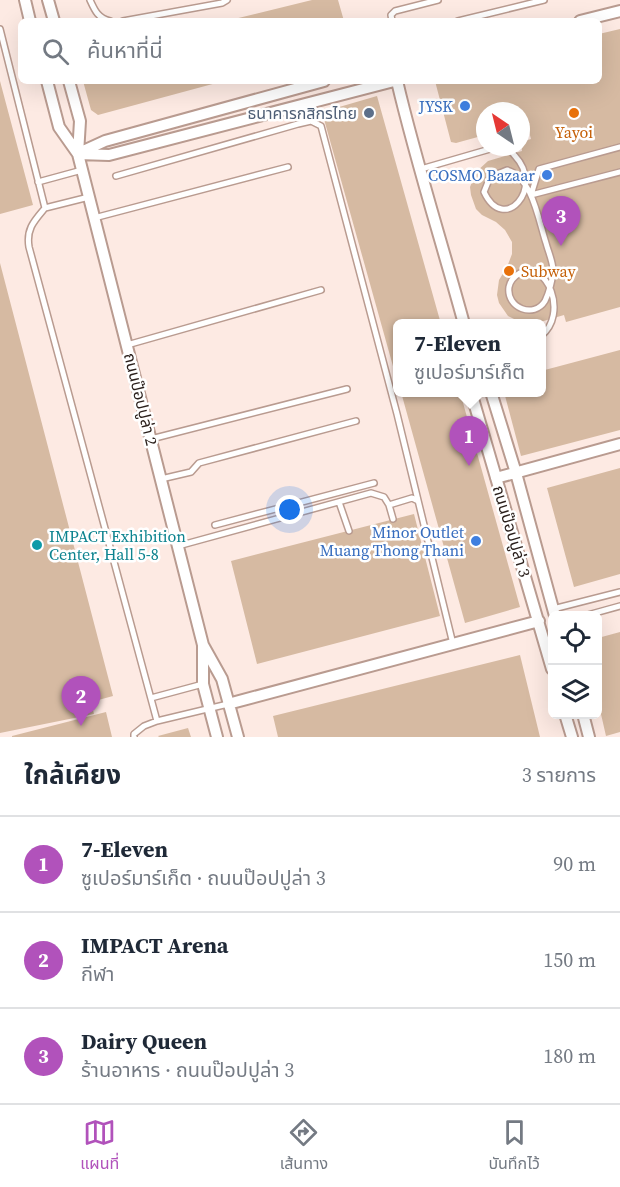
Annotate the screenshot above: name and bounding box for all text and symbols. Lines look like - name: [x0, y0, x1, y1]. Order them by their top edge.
- search box: [18, 18, 602, 84]
- icon: search: [39, 35, 72, 68]
- text: ค้นหาที่นี่: [87, 35, 163, 65]
- place label: JYSK: [418, 95, 453, 117]
- marker: JYSK: [458, 99, 472, 113]
- place label: ธนาคารกสิกรไทย: [248, 102, 357, 124]
- north arrow: [476, 102, 530, 156]
- marker: ธนาคารกสิกรไทย: [362, 106, 376, 120]
- marker: Yayoi: [567, 106, 581, 120]
- place label: Yayoi: [555, 121, 593, 143]
- place label: COSMO Bazaar: [428, 164, 535, 186]
- marker: COSMO Bazaar: [540, 168, 554, 182]
- pin: 3: [542, 196, 580, 246]
- place label: Subway: [521, 260, 577, 282]
- marker: Subway: [502, 264, 516, 278]
- popup: [393, 319, 546, 397]
- text: 7-Eleven: [414, 328, 501, 358]
- street label: ถนนป๊อปปูล่า 2: [119, 350, 163, 448]
- text: ซูเปอร์มาร์เก็ต: [414, 358, 525, 386]
- pin: 1: [450, 416, 488, 466]
- street label: ถนนป๊อปปูล่า 3: [488, 482, 536, 580]
- your location: [275, 495, 304, 524]
- place label: Minor Outlet Muang Thong Thani: [320, 521, 465, 561]
- place label: IMPACT Exhibition Center, Hall 5-8: [49, 525, 186, 565]
- marker: Minor Outlet Muang Thong Thani: [469, 534, 483, 548]
- marker: IMPACT Exhibition Center, Hall 5-8: [30, 538, 44, 552]
- map controls: [548, 611, 602, 719]
- button: locate: [548, 611, 602, 665]
- button: layers: [548, 665, 602, 719]
- pin: 2: [62, 676, 100, 726]
- text: ใกล้เคียง: [24, 757, 121, 793]
- text: 3 รายการ: [522, 761, 596, 789]
- text: 7-Eleven: [81, 834, 168, 864]
- text: 1: [38, 850, 49, 878]
- text: 90 m: [553, 850, 596, 878]
- text: ซูเปอร์มาร์เก็ต · ถนนป๊อปปูล่า 3: [81, 864, 326, 892]
- text: IMPACT Arena: [81, 930, 229, 960]
- text: 2: [38, 946, 49, 974]
- text: 150 m: [543, 946, 596, 974]
- text: กีฬา: [81, 960, 114, 988]
- text: Dairy Queen: [81, 1026, 207, 1056]
- text: 3: [38, 1042, 49, 1070]
- text: 180 m: [543, 1042, 596, 1070]
- text: ร้านอาหาร · ถนนป๊อปปูล่า 3: [81, 1056, 294, 1084]
- tab: แผนที่: [80, 1116, 119, 1176]
- tab: เส้นทาง: [280, 1116, 328, 1176]
- tab: บันทึกไว้: [488, 1116, 540, 1176]

